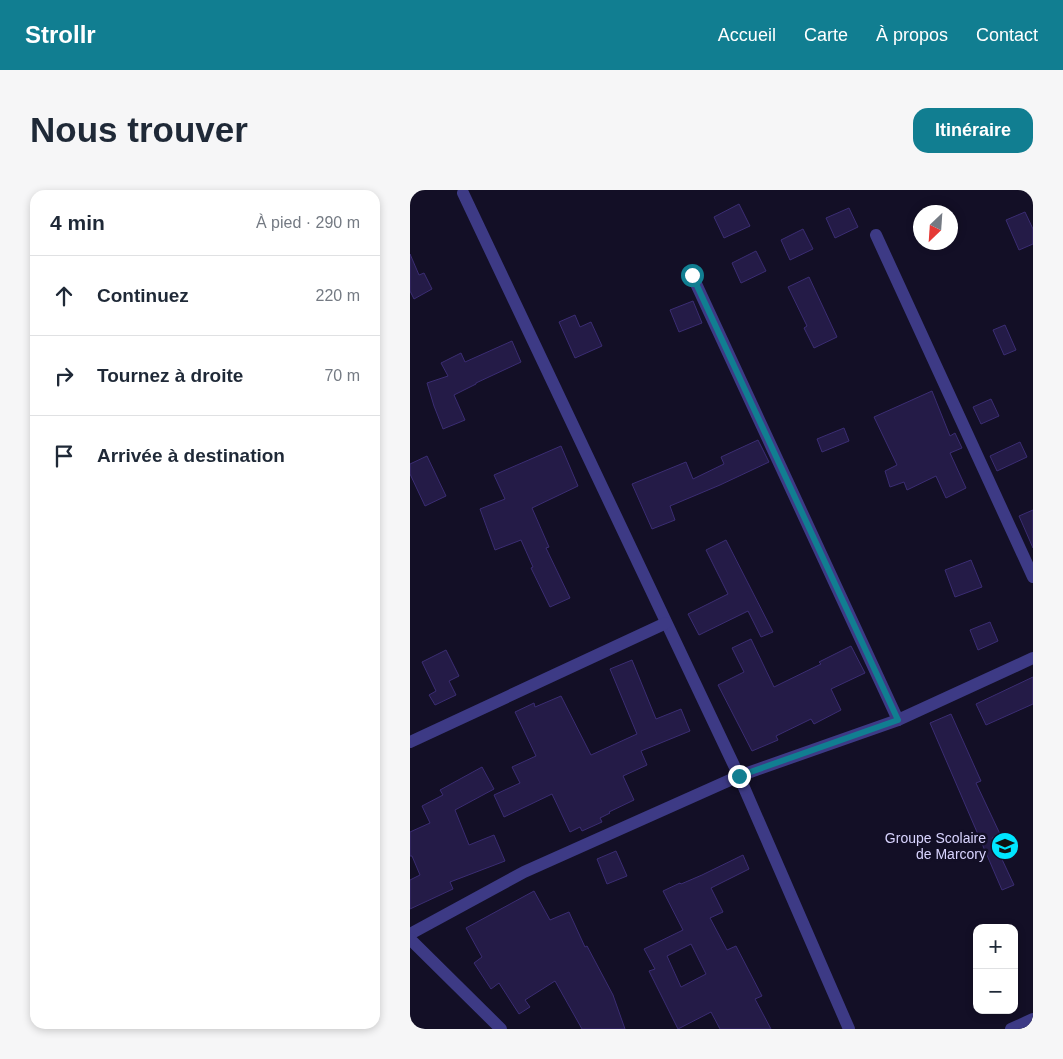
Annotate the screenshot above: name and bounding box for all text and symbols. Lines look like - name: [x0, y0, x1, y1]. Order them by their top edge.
- text: Strollr: [25, 21, 96, 48]
- text: Accueil: [718, 25, 776, 45]
- text: Carte: [804, 25, 848, 45]
- text: À propos: [876, 25, 948, 45]
- text: Contact: [976, 25, 1038, 45]
- button: Itinéraire: [913, 108, 1033, 153]
- text: Nous trouver: [30, 110, 248, 149]
- north arrow: [913, 205, 958, 250]
- text: 4 min: [50, 211, 105, 234]
- text: À pied · 290 m: [256, 214, 360, 231]
- route start: [681, 264, 704, 287]
- icon: ahead: [50, 282, 78, 310]
- text: Continuez: [97, 285, 189, 306]
- text: 220 m: [316, 287, 360, 304]
- icon: right: [50, 362, 78, 390]
- text: Tournez à droite: [97, 365, 243, 386]
- text: 70 m: [324, 367, 360, 384]
- icon: arrive: [50, 442, 78, 470]
- text: Arrivée à destination: [97, 445, 285, 466]
- route end: [728, 765, 751, 788]
- place label: Groupe Scolaire de Marcory: [885, 830, 986, 862]
- school or university icon: Groupe Scolaire de Marcory: [990, 831, 1020, 861]
- map controls: [973, 924, 1018, 1014]
- button: +: [973, 924, 1018, 969]
- button: −: [973, 969, 1018, 1014]

